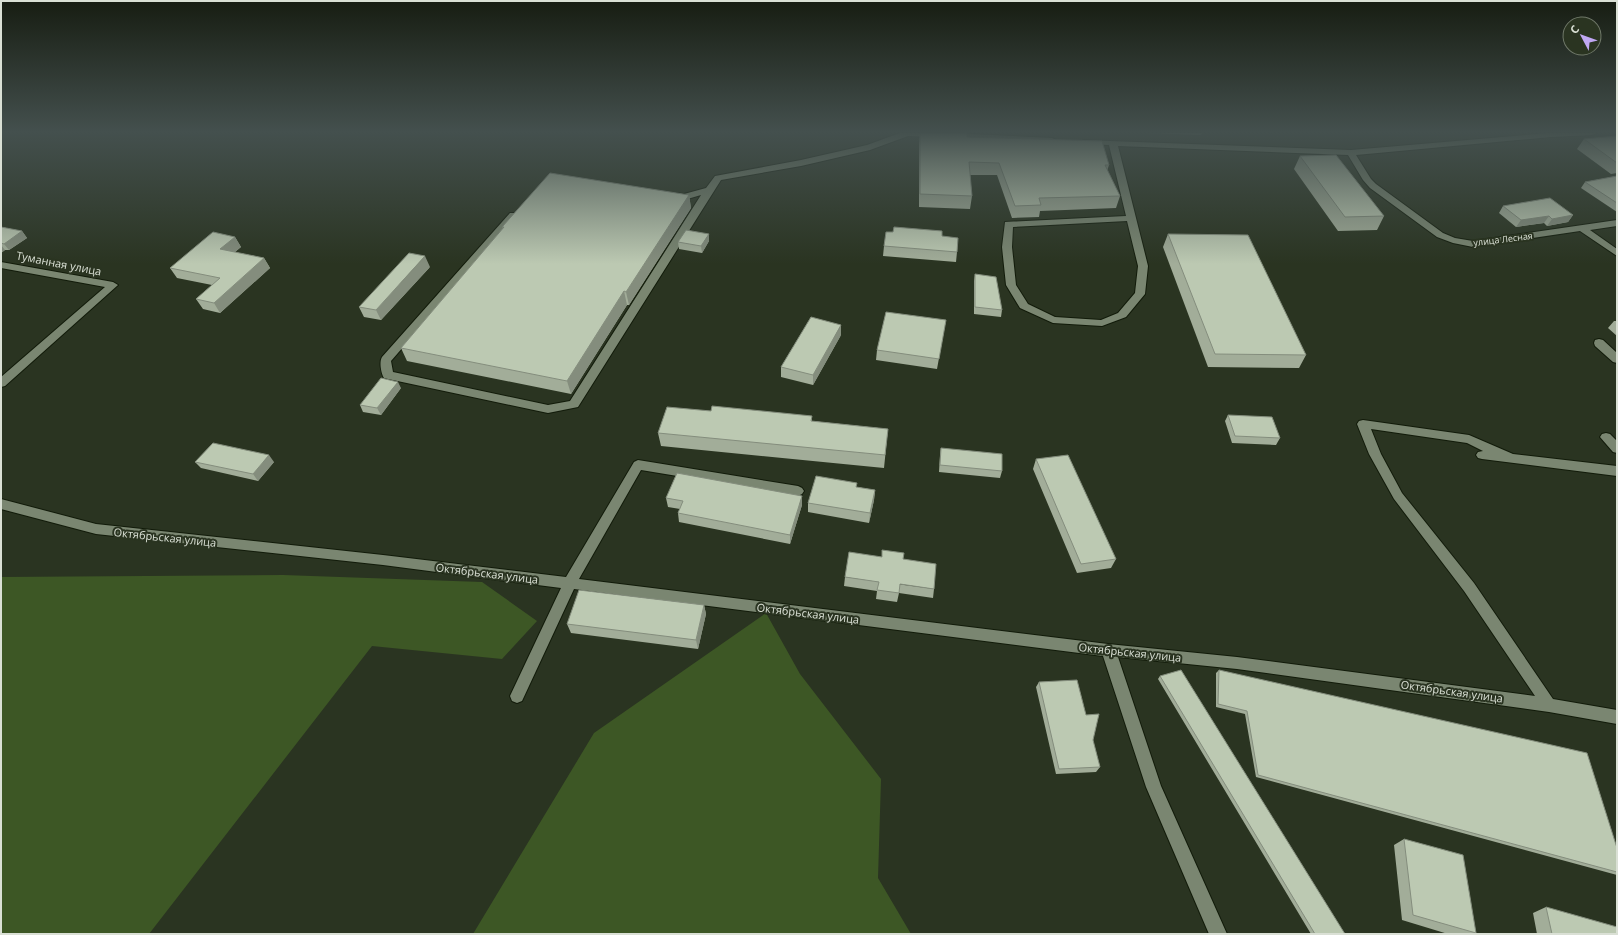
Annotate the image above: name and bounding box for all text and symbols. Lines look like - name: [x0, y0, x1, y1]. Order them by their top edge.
- north arrow: [1562, 16, 1602, 56]
- text: С: [1566, 22, 1582, 37]
- street label: улица Лесная: [1473, 229, 1533, 249]
- street label: Туманная улица: [15, 247, 103, 279]
- street label: Октябрьская улица: [113, 524, 217, 550]
- street label: Октябрьская улица: [435, 559, 539, 587]
- street label: Октябрьская улица: [756, 599, 860, 627]
- street label: Октябрьская улица: [1078, 639, 1182, 665]
- street label: Октябрьская улица: [1400, 676, 1504, 706]

